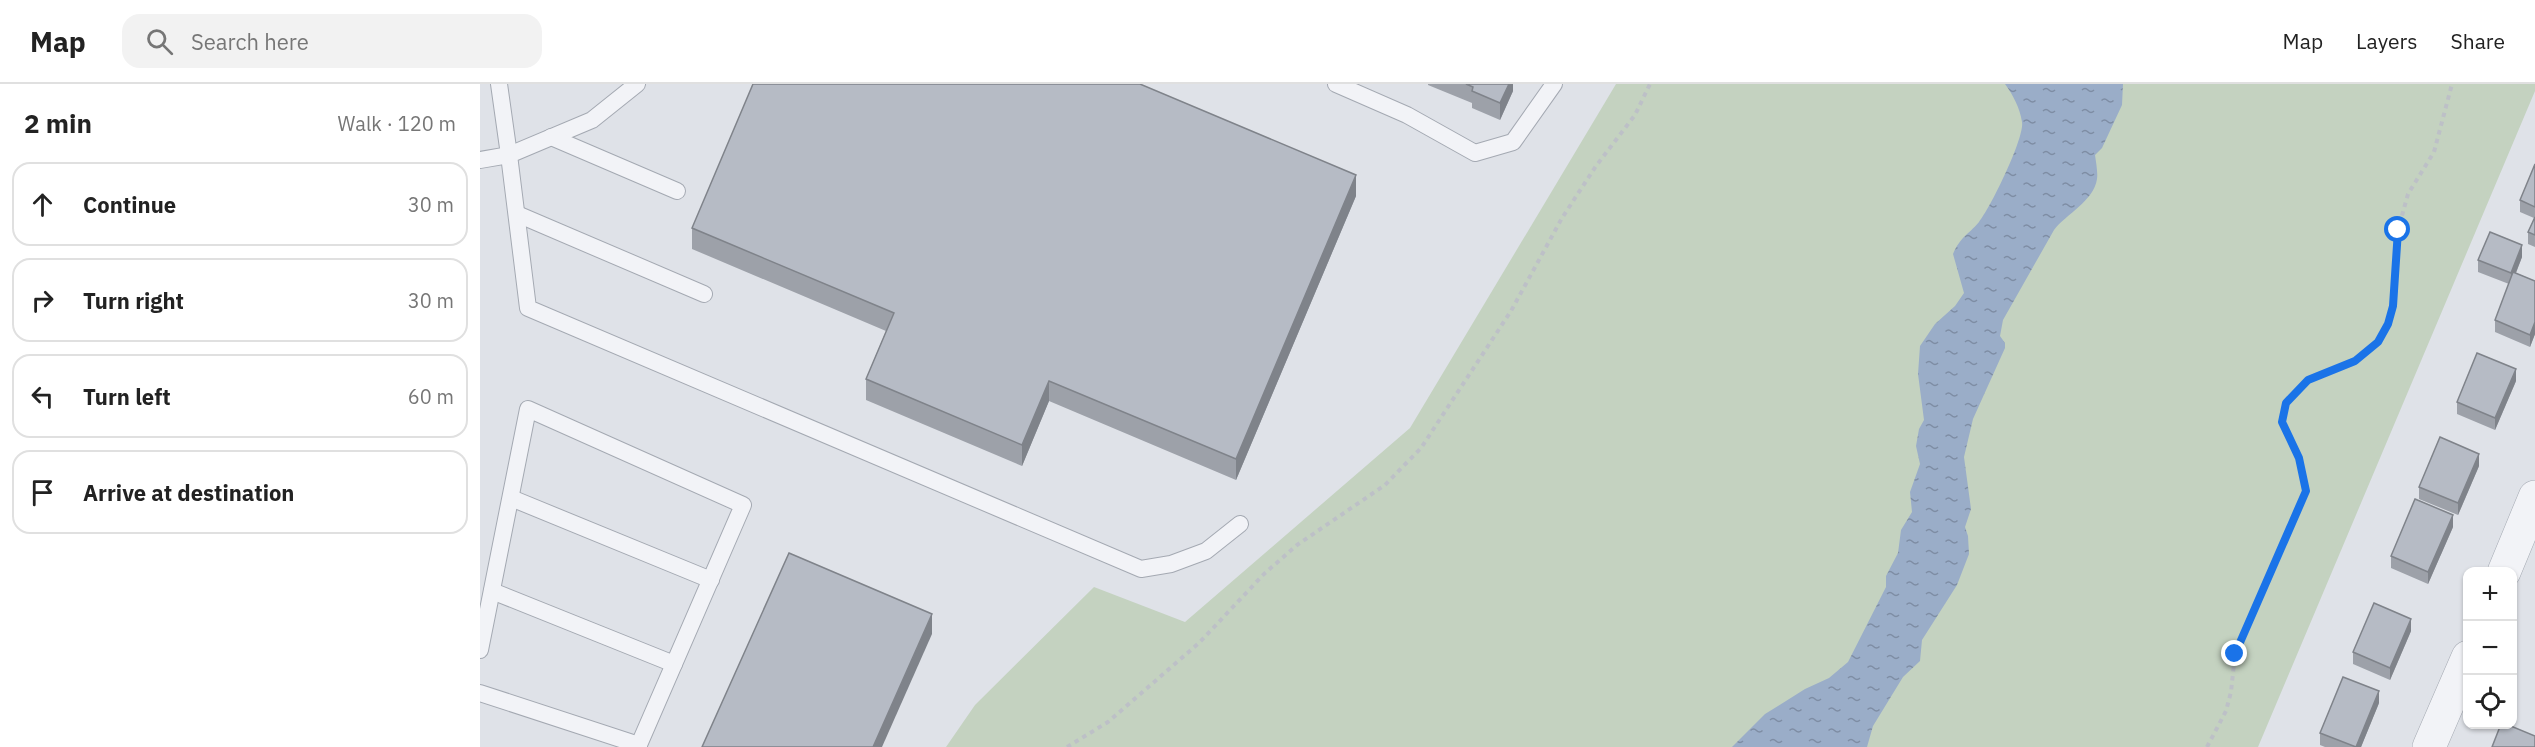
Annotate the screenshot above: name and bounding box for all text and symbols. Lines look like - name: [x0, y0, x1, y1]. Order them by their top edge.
- search box: [122, 14, 542, 68]
- text: Map: [30, 23, 86, 60]
- icon: search: [143, 25, 176, 58]
- text: Search here: [191, 27, 309, 56]
- text: Map: [2283, 27, 2323, 55]
- text: Layers: [2356, 27, 2418, 55]
- text: Share: [2451, 27, 2505, 55]
- text: 2 min: [24, 106, 92, 140]
- text: Walk · 120 m: [338, 110, 456, 137]
- icon: ahead: [26, 188, 59, 221]
- text: Continue: [83, 190, 176, 219]
- text: 30 m: [408, 191, 454, 218]
- route start: [2384, 216, 2410, 242]
- icon: right: [26, 284, 59, 317]
- text: Turn right: [83, 286, 184, 315]
- text: 30 m: [408, 287, 454, 314]
- icon: left: [26, 380, 59, 413]
- text: Turn left: [83, 382, 171, 411]
- text: 60 m: [408, 383, 454, 410]
- icon: arrive: [26, 476, 59, 509]
- text: Arrive at destination: [83, 478, 294, 507]
- map controls: [2463, 567, 2517, 729]
- button: +: [2463, 567, 2517, 621]
- button: −: [2463, 621, 2517, 675]
- route end: [2221, 640, 2247, 666]
- button: locate: [2463, 675, 2517, 729]

